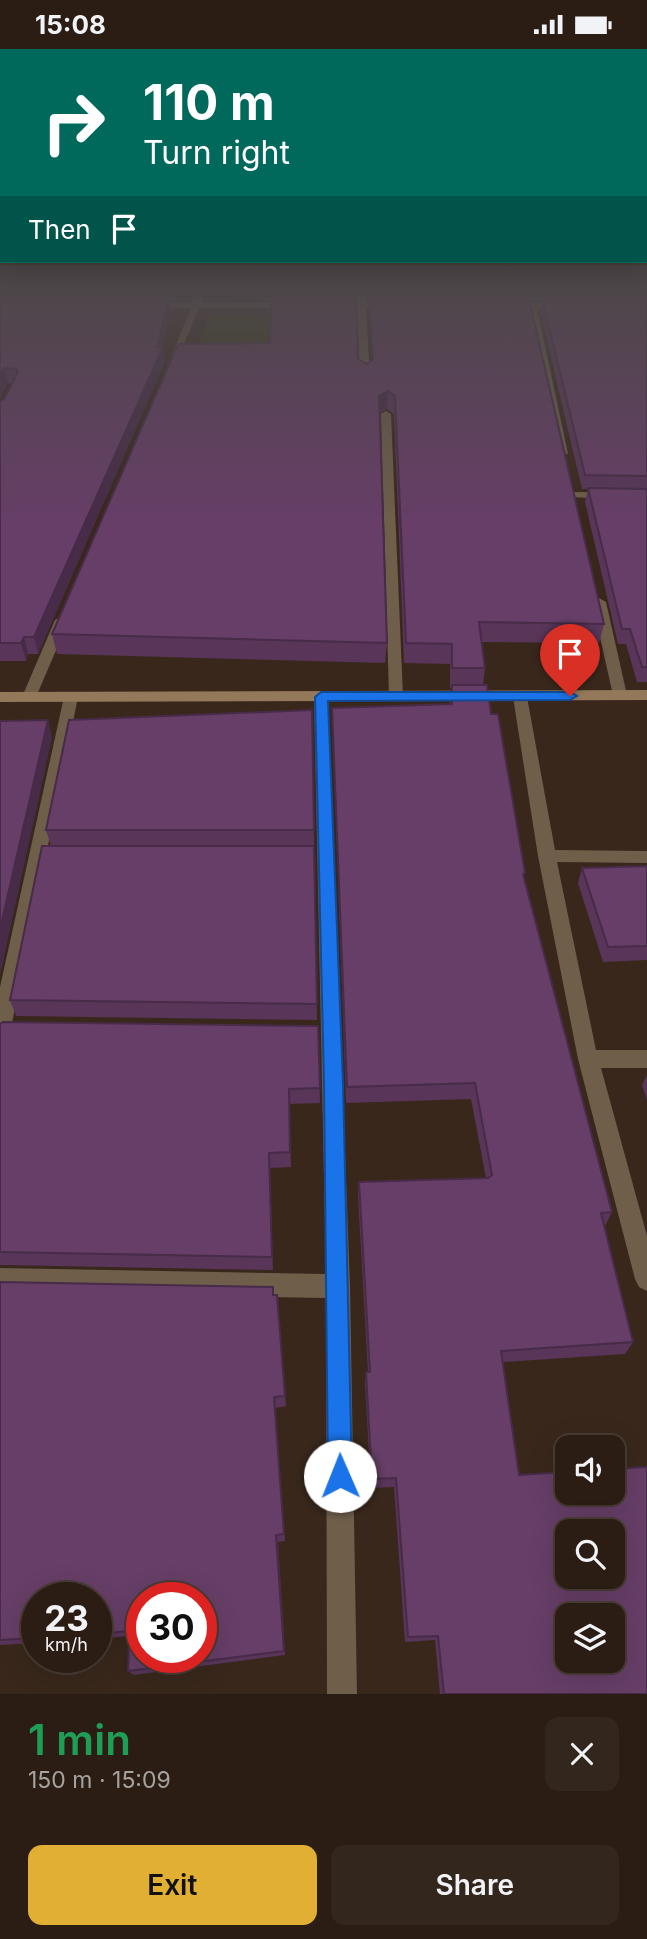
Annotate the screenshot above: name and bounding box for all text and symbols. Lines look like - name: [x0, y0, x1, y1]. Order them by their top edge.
- text: 15:08: [35, 9, 106, 40]
- text: 110 m: [143, 73, 275, 132]
- icon: right: [28, 77, 119, 168]
- text: Turn right: [143, 133, 290, 172]
- icon: arrive: [105, 210, 143, 248]
- text: Then: [28, 214, 91, 245]
- pin: [540, 624, 600, 696]
- icon: arrive: [551, 635, 589, 673]
- map controls: [555, 1435, 625, 1673]
- button: sound: [555, 1435, 625, 1505]
- position arrow: [303, 1439, 377, 1513]
- button: search: [555, 1519, 625, 1589]
- speed limit sign: 30: [126, 1582, 217, 1673]
- text: 23: [44, 1597, 89, 1639]
- button: layers: [555, 1603, 625, 1673]
- text: km/h: [45, 1634, 88, 1655]
- text: 1 min: [28, 1714, 131, 1765]
- button: close: [545, 1717, 619, 1791]
- text: 150 m · 15:09: [28, 1766, 171, 1794]
- button: Exit: [28, 1845, 317, 1925]
- button: Share: [331, 1845, 619, 1925]

